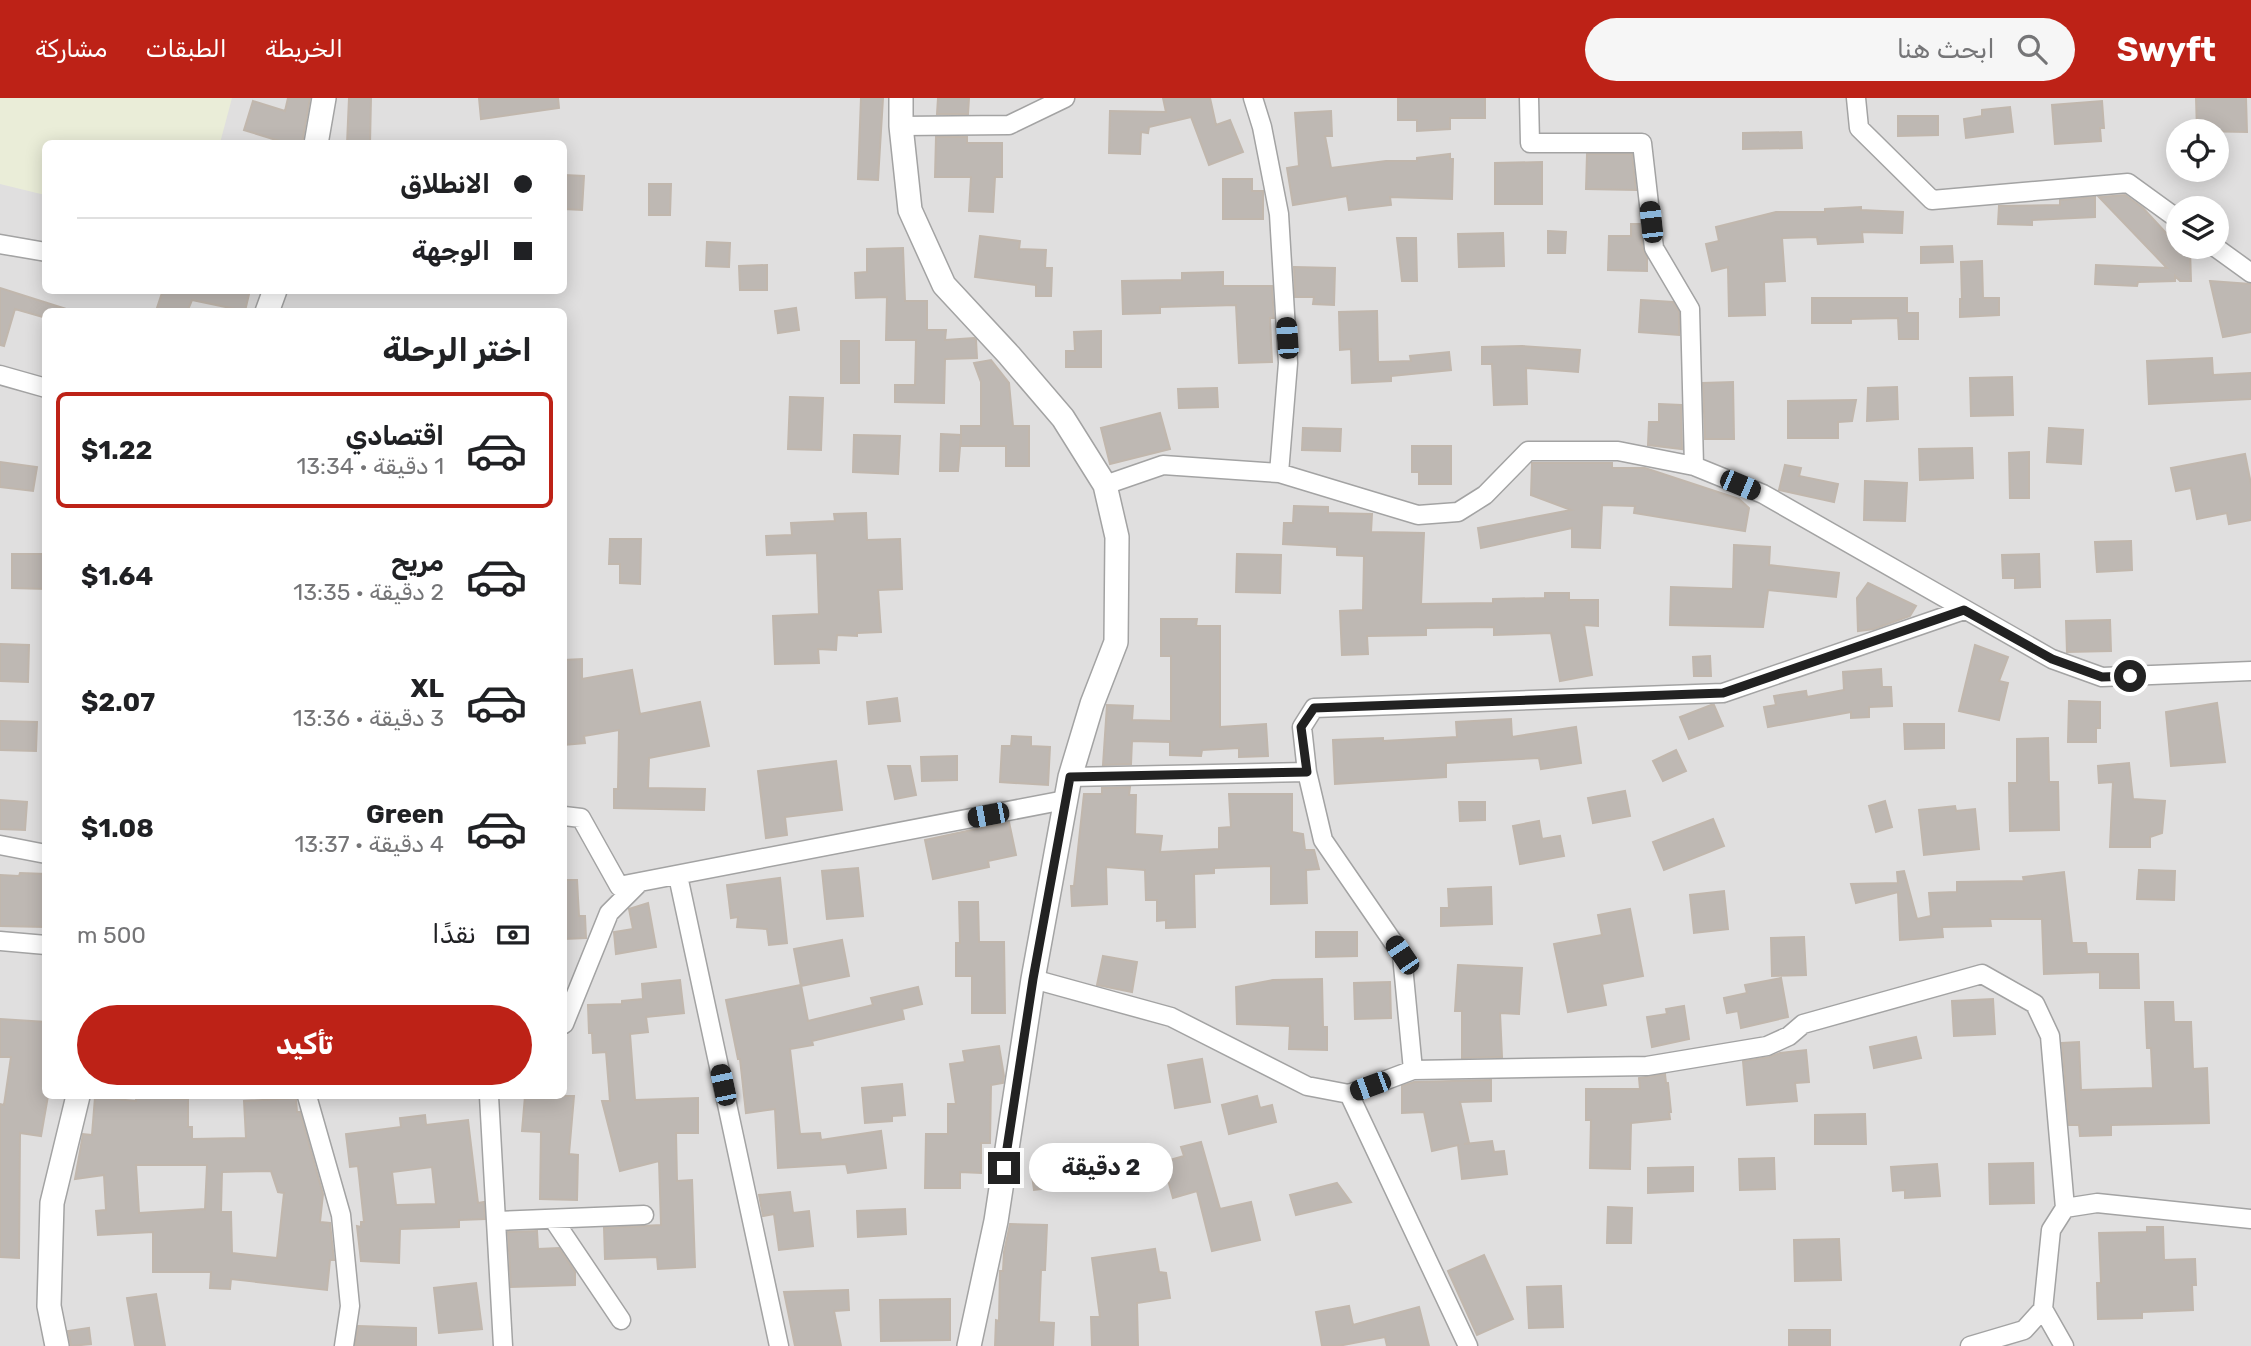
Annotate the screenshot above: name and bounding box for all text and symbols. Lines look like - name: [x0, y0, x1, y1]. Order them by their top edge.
- search box: [1585, 18, 2075, 81]
- icon: search: [2013, 30, 2051, 68]
- text: Swyft: [2117, 30, 2216, 69]
- text: ابحث هنا: [1897, 34, 1995, 65]
- text: مشاركة: [35, 35, 107, 63]
- text: الطبقات: [145, 35, 227, 63]
- text: الخريطة: [265, 35, 343, 63]
- map controls: [2166, 119, 2229, 259]
- button: locate: [2166, 119, 2229, 182]
- text: الانطلاق: [400, 169, 490, 200]
- button: layers: [2166, 196, 2229, 259]
- car: [1639, 200, 1664, 244]
- text: الوجهة: [412, 236, 490, 267]
- car: [1276, 316, 1299, 360]
- text: اختر الرحلة: [382, 331, 532, 369]
- icon: car: [465, 419, 528, 482]
- text: اقتصادي: [345, 421, 444, 452]
- text: $1.22: [81, 435, 152, 466]
- text: 1 دقيقة · 13:34: [296, 452, 444, 480]
- car: [1717, 467, 1764, 503]
- icon: car: [465, 545, 528, 608]
- text: مريح: [391, 547, 444, 578]
- text: $1.64: [81, 561, 153, 592]
- text: 2 دقيقة · 13:35: [293, 578, 444, 606]
- route start: [2114, 660, 2146, 692]
- icon: car: [465, 671, 528, 734]
- text: XL: [411, 673, 444, 704]
- text: $2.07: [81, 687, 155, 718]
- text: 3 دقيقة · 13:36: [293, 704, 444, 732]
- icon: car: [465, 797, 528, 860]
- text: Green: [366, 799, 444, 830]
- car: [966, 801, 1011, 829]
- text: $1.08: [81, 813, 154, 844]
- text: 4 دقيقة · 13:37: [294, 830, 444, 858]
- icon: cash: [494, 916, 532, 954]
- text: نقدًا: [432, 919, 476, 950]
- text: 500 m: [77, 921, 146, 949]
- car: [1382, 932, 1423, 978]
- button: تأكيد: [77, 1005, 532, 1085]
- car: [709, 1062, 738, 1108]
- car: [1347, 1069, 1394, 1103]
- callout: 2 دقيقة: [1028, 1144, 1172, 1192]
- route end: [988, 1152, 1020, 1184]
- text: 2 دقيقة: [1062, 1153, 1140, 1181]

